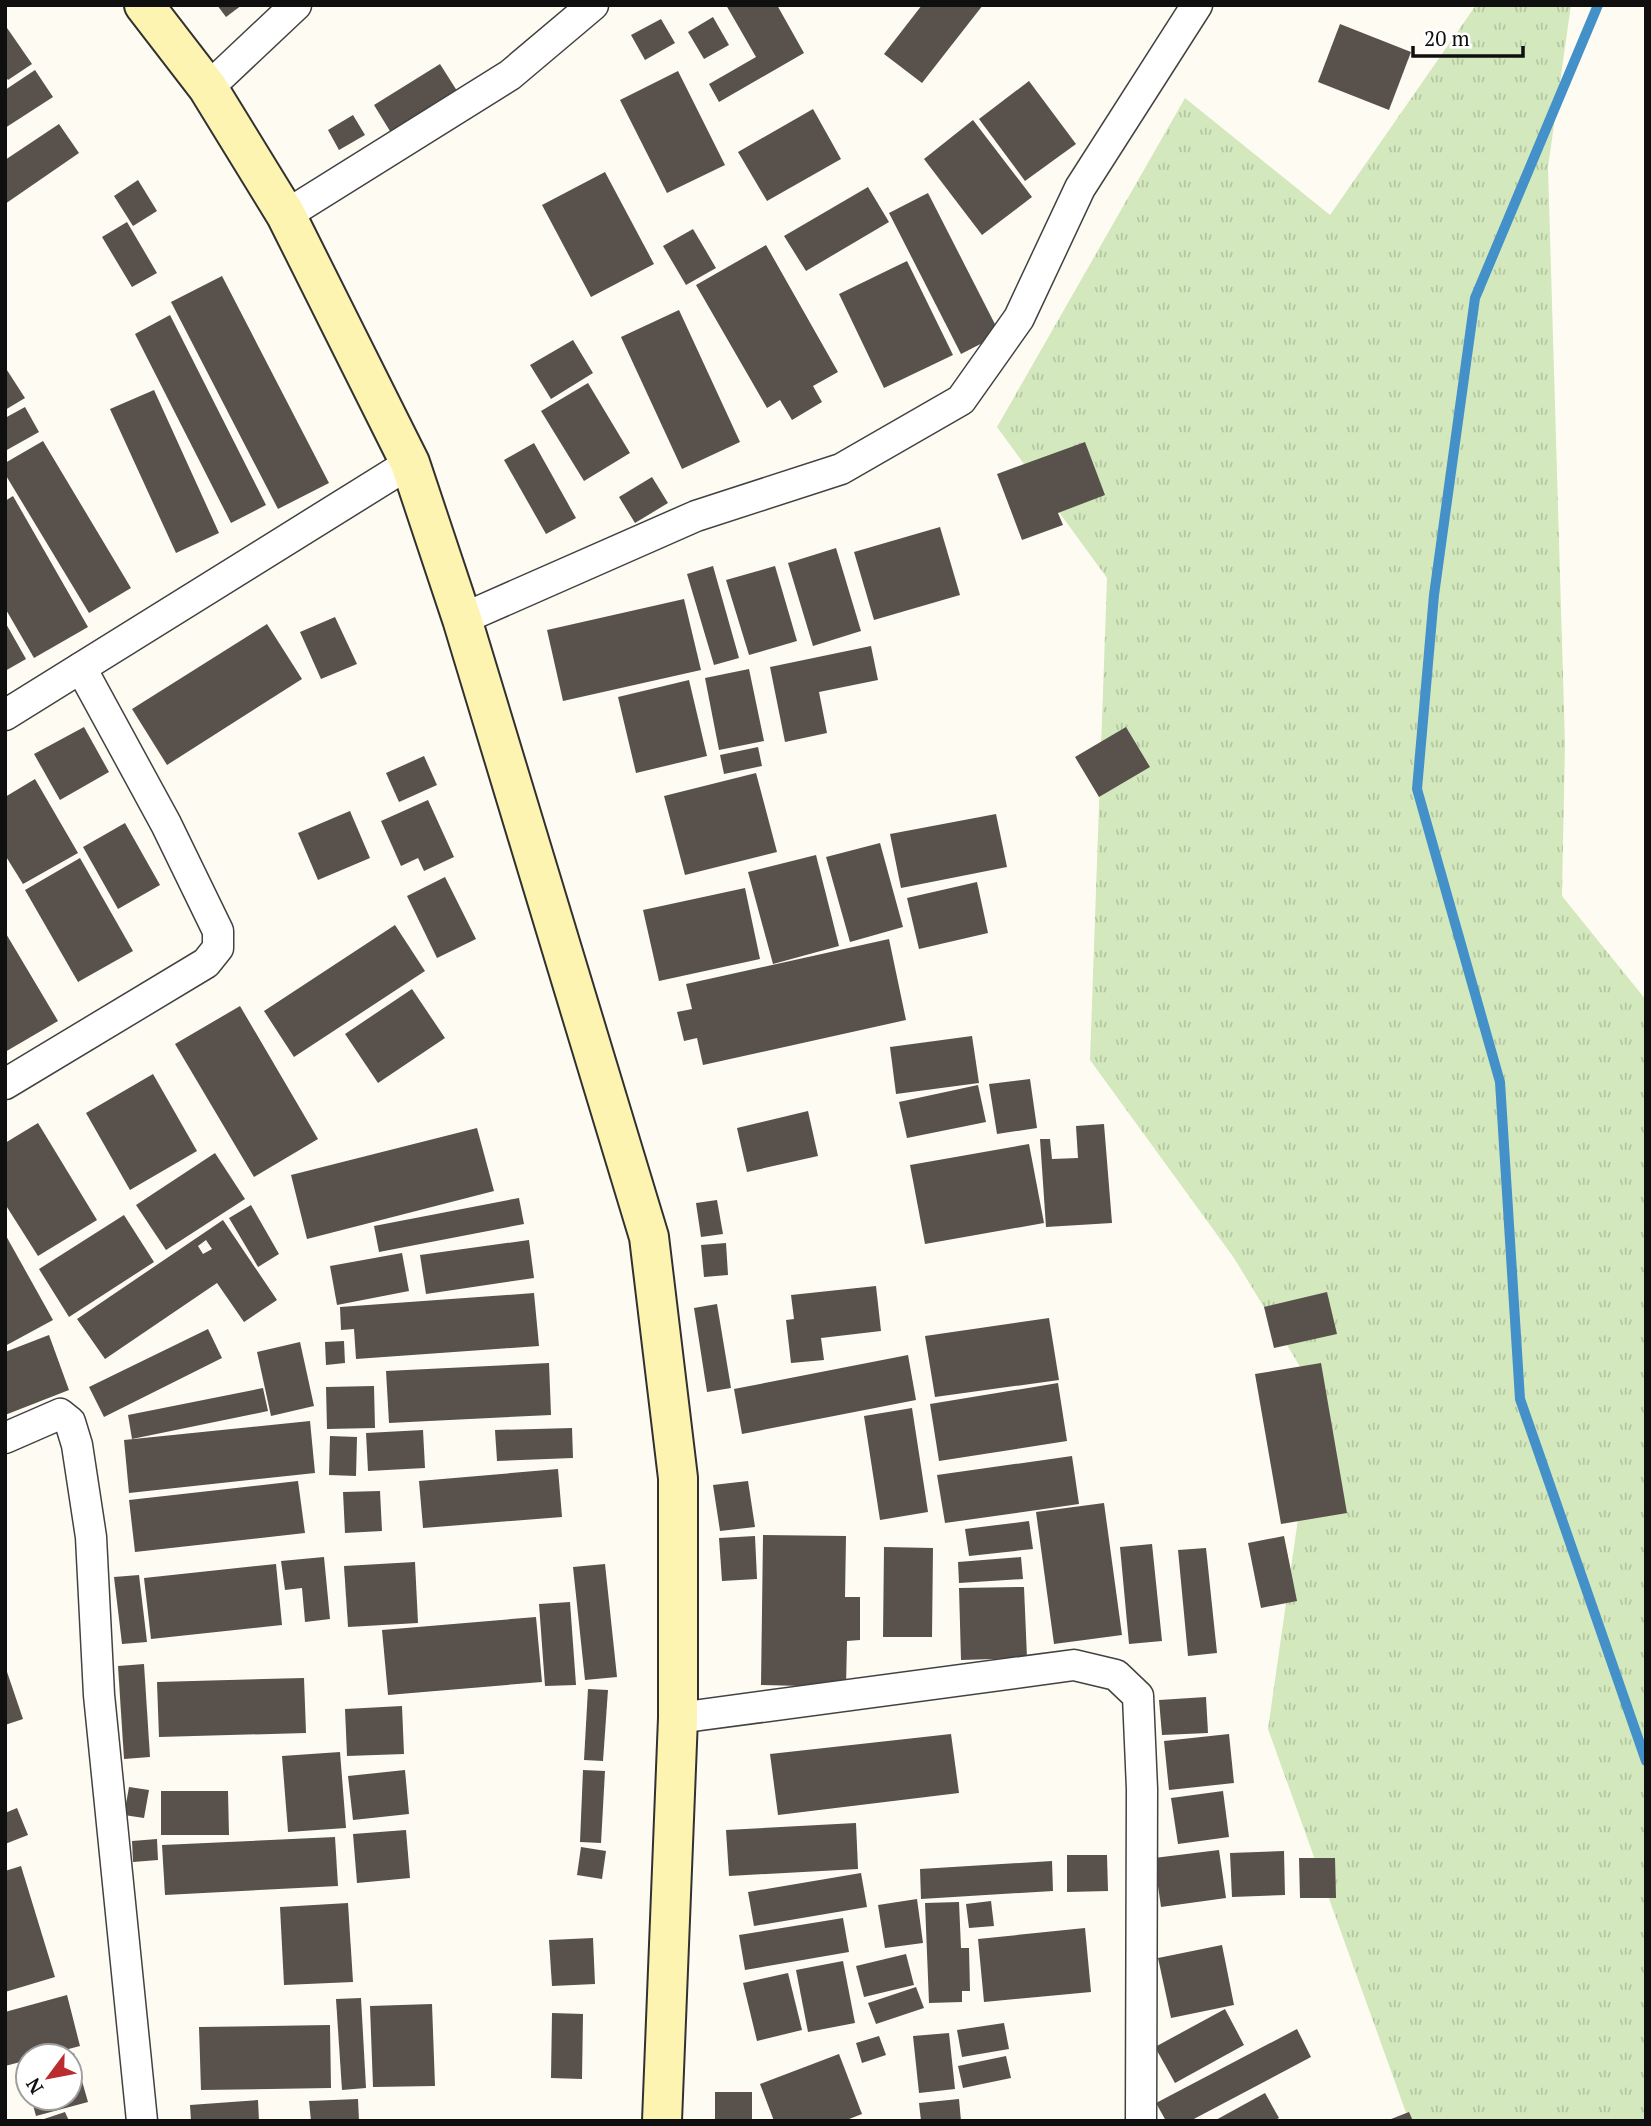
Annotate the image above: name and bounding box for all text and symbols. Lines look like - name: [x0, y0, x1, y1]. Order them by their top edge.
- scale bar: [1413, 14, 1523, 58]
- text: 20 m: [1424, 24, 1470, 52]
- north arrow: [14, 2042, 84, 2112]
- text: N: [19, 2073, 49, 2099]

